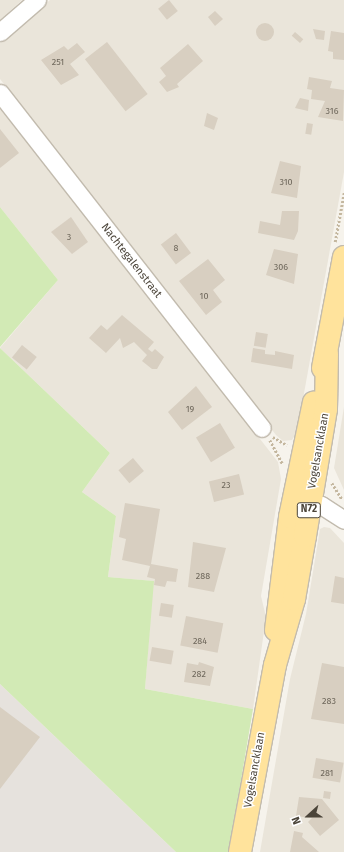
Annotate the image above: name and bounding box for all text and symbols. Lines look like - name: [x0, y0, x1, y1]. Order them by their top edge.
- house number: 251: [52, 57, 64, 67]
- house number: 316: [326, 106, 338, 116]
- house number: 310: [279, 177, 293, 187]
- street label: Nachtegalenstraat: [98, 221, 164, 301]
- house number: 3: [67, 232, 71, 242]
- house number: 8: [174, 243, 178, 253]
- house number: 306: [274, 262, 288, 272]
- house number: 10: [200, 291, 208, 301]
- house number: 19: [186, 404, 194, 414]
- street label: Vogelsancklaan: [306, 412, 332, 490]
- house number: 23: [222, 480, 230, 490]
- road number: N72: [296, 502, 322, 518]
- house number: 288: [196, 571, 210, 581]
- house number: 284: [193, 636, 207, 646]
- house number: 282: [192, 669, 206, 679]
- house number: 283: [322, 696, 336, 706]
- street label: Vogelsancklaan: [242, 731, 268, 809]
- house number: 281: [320, 768, 334, 778]
- north arrow: [288, 796, 328, 836]
- text: N: [289, 815, 304, 826]

